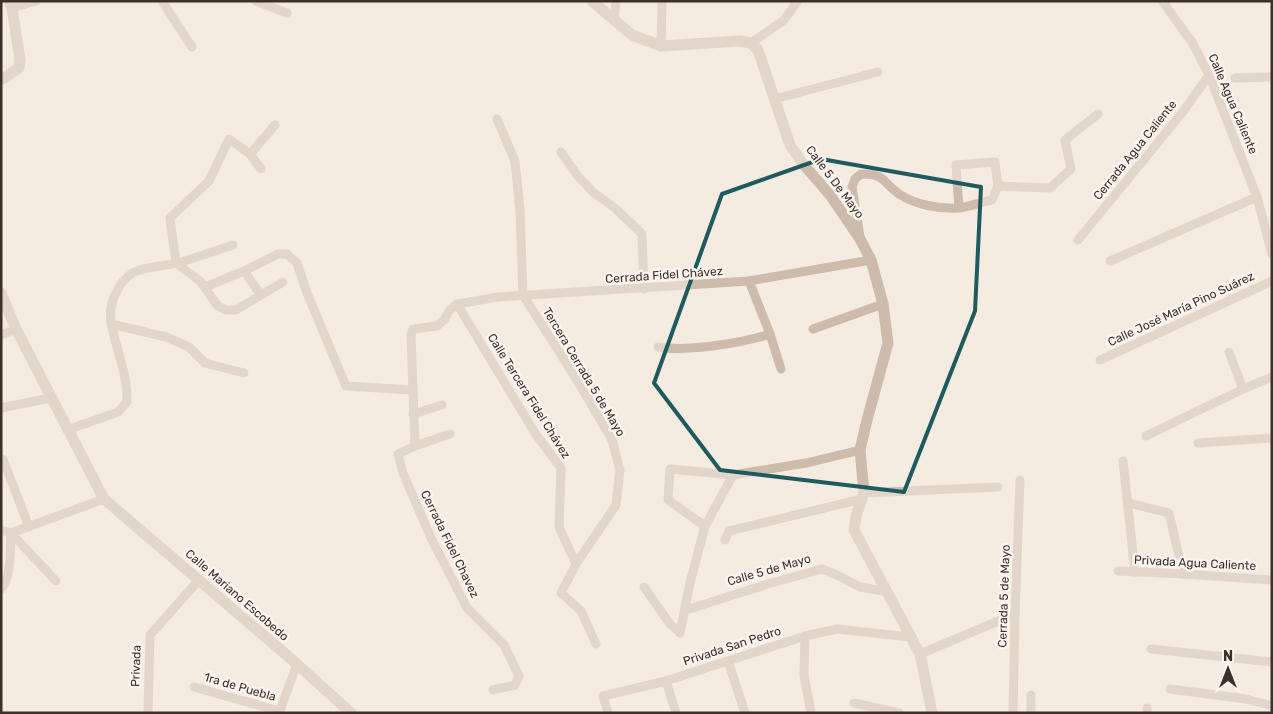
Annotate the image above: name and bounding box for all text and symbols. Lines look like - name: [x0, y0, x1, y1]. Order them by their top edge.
- street label: Calle Agua Caliente: [1206, 52, 1261, 156]
- street label: Cerrada Agua Caliente: [1090, 97, 1180, 203]
- street label: Calle 5 De Mayo: [803, 143, 867, 221]
- street label: Cerrada Fidel Chávez: [605, 264, 723, 286]
- street label: Calle José María Pino Suárez: [1106, 269, 1256, 349]
- street label: Tercera Cerrada 5 de Mayo: [540, 305, 628, 439]
- street label: Calle Tercera Fidel Chávez: [485, 331, 573, 461]
- street label: Cerrada Fidel Chavez: [418, 488, 482, 600]
- street label: Cerrada 5 de Mayo: [995, 544, 1013, 648]
- street label: Calle Mariano Escobedo: [183, 546, 292, 644]
- street label: Calle 5 de Mayo: [726, 551, 813, 589]
- street label: Privada Agua Caliente: [1134, 553, 1257, 573]
- street label: Privada San Pedro: [681, 624, 783, 668]
- north arrow: [1203, 644, 1253, 694]
- street label: Privada: [128, 645, 144, 687]
- text: N: [1223, 648, 1233, 665]
- street label: 1ra de Puebla: [202, 670, 278, 704]

